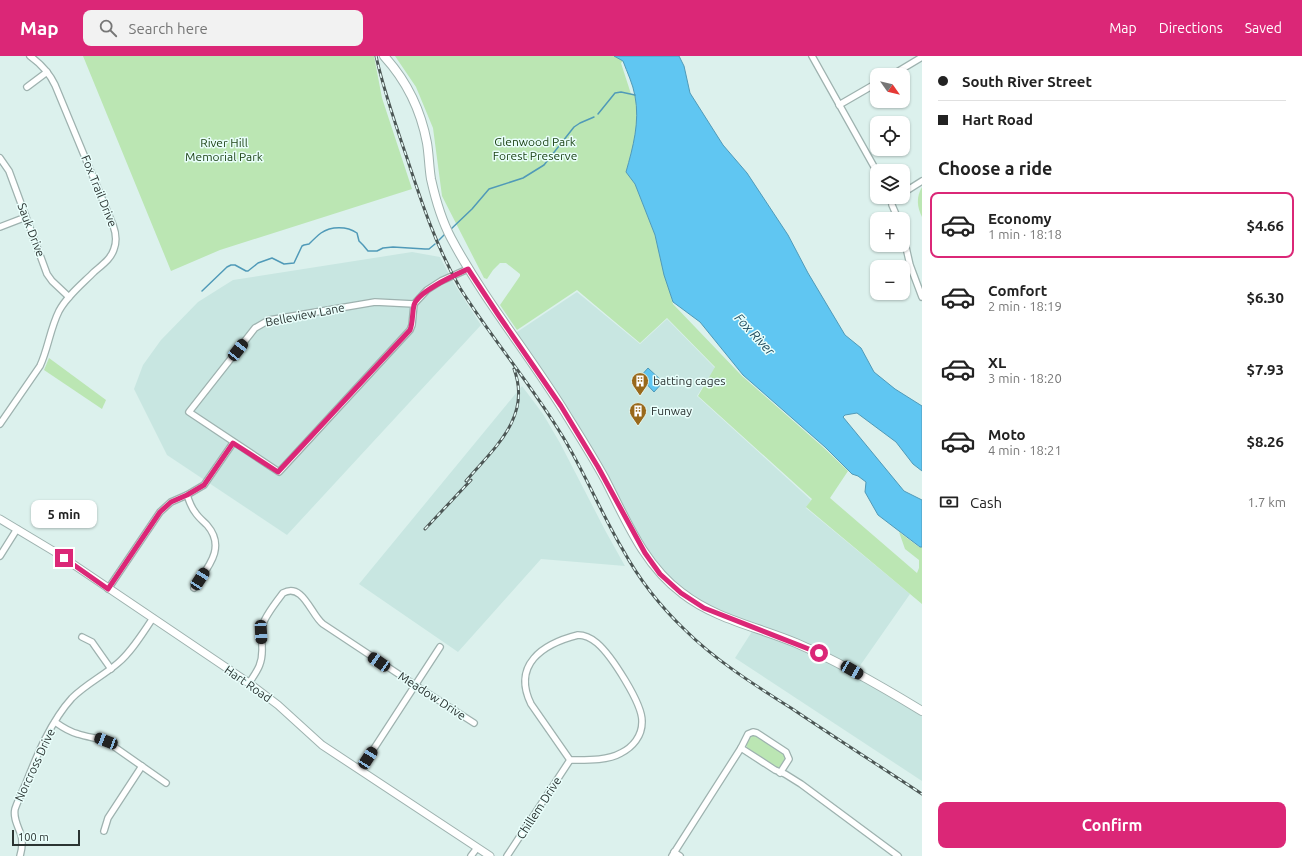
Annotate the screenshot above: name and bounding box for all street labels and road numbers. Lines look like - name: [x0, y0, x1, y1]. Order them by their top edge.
- street label: Fox Trail Drive: [79, 153, 120, 229]
- street label: Sauk Drive: [15, 201, 48, 259]
- street label: Belleview Lane: [264, 300, 346, 329]
- street label: Hart Road: [222, 663, 274, 704]
- street label: Meadow Drive: [396, 669, 468, 722]
- street label: Norcross Drive: [12, 726, 57, 803]
- street label: Chillem Drive: [514, 774, 564, 841]

